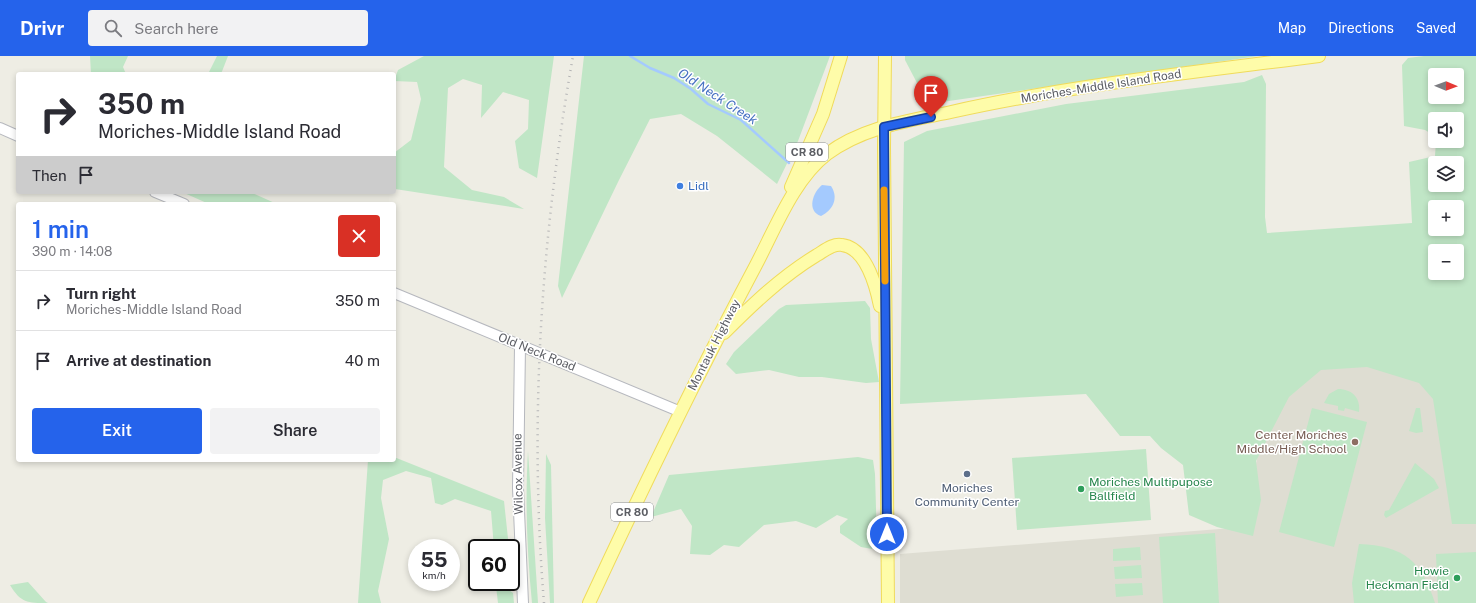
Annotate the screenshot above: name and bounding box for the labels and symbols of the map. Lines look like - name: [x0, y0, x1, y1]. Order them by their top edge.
- water label: Old Neck Creek: [675, 65, 760, 128]
- street label: Moriches-Middle Island Road: [1020, 66, 1182, 106]
- north arrow: [1428, 68, 1464, 104]
- pin: [914, 76, 948, 117]
- road number: CR 80: [786, 143, 828, 161]
- place label: Lidl: [688, 179, 709, 193]
- marker: Lidl: [675, 181, 685, 191]
- street label: Montauk Highway: [685, 297, 743, 393]
- street label: Old Neck Road: [496, 330, 578, 374]
- place label: Center Moriches Middle/High School: [1237, 428, 1347, 456]
- street label: Wilcox Avenue: [510, 433, 526, 515]
- marker: Center Moriches Middle/High School: [1350, 437, 1360, 447]
- marker: Moriches Community Center: [962, 469, 972, 479]
- place label: Moriches Multipupose Ballfield: [1089, 475, 1213, 503]
- place label: Moriches Community Center: [915, 481, 1019, 509]
- marker: Moriches Multipupose Ballfield: [1076, 484, 1086, 494]
- road number: CR 80: [611, 503, 653, 521]
- position arrow: [866, 513, 908, 555]
- speed limit sign: 60: [468, 539, 520, 591]
- place label: Howie Heckman Field: [1366, 564, 1449, 592]
- marker: Howie Heckman Field: [1452, 573, 1462, 583]

